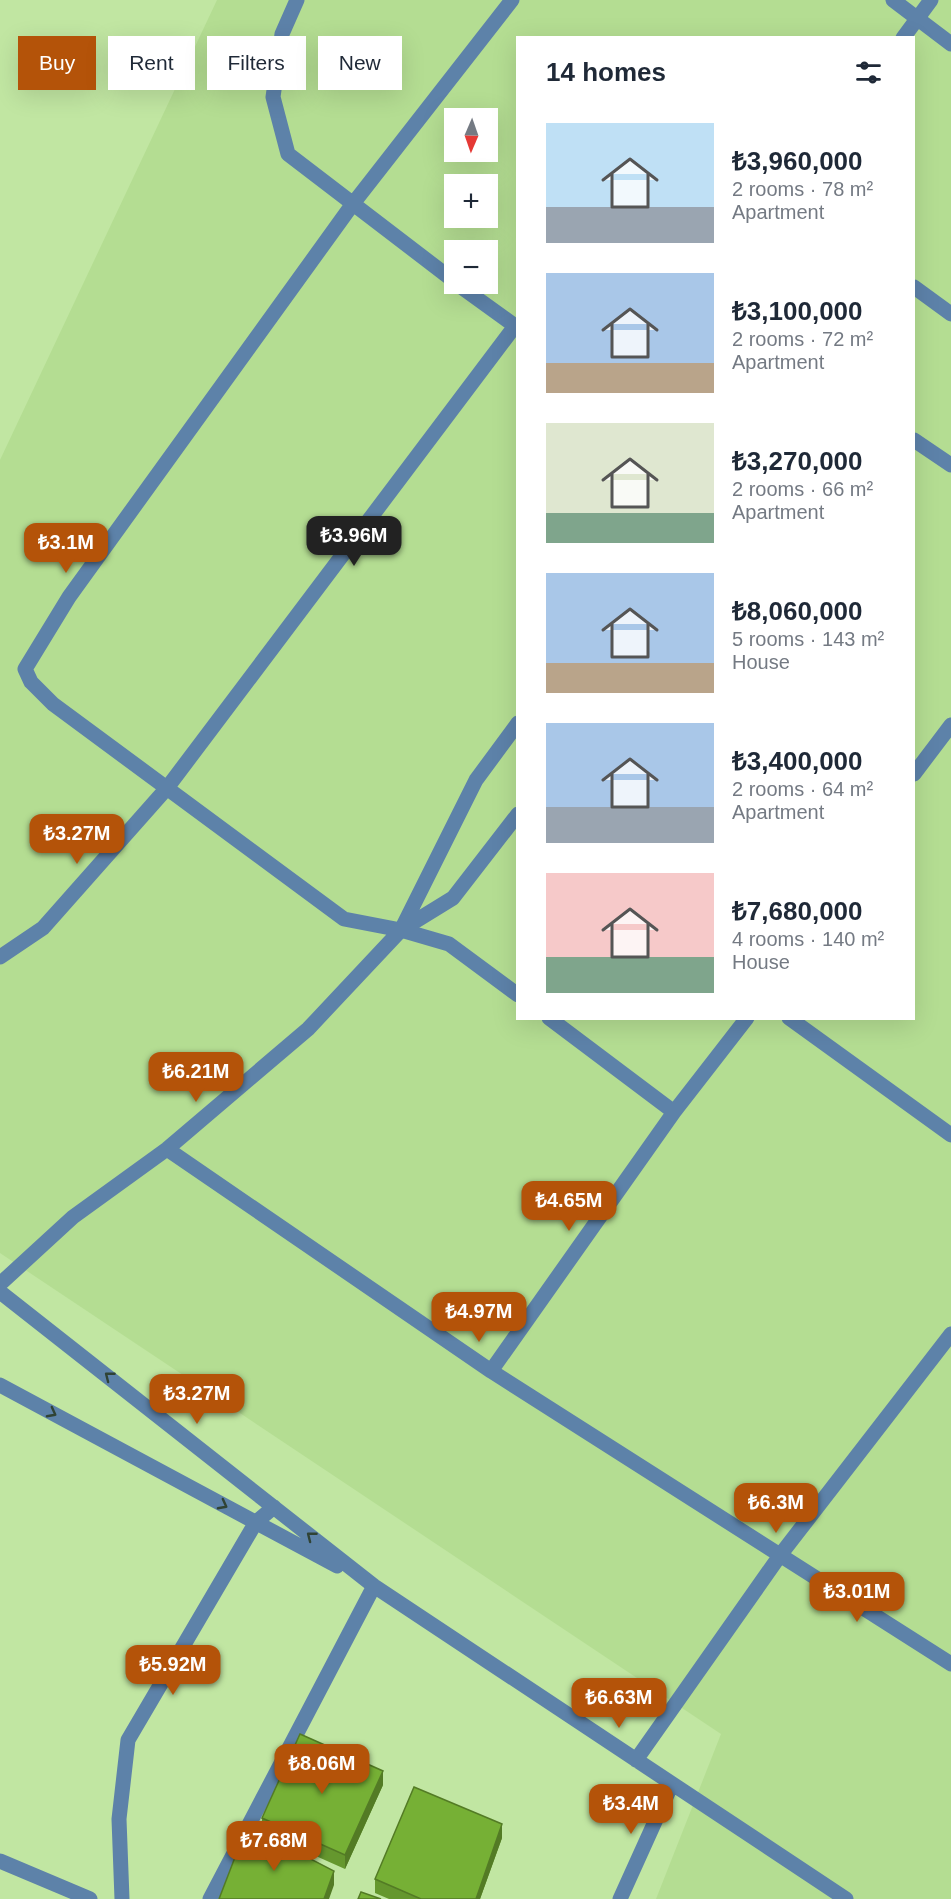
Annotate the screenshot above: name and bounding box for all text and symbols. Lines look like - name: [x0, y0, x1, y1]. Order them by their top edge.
- chip: Buy: [18, 36, 96, 90]
- chip: Rent: [108, 36, 195, 90]
- chip: Filters: [207, 36, 306, 90]
- chip: New: [318, 36, 402, 90]
- icon: filters: [852, 56, 885, 89]
- text: 14 homes: [546, 57, 666, 87]
- north arrow: [444, 108, 498, 162]
- map controls: [444, 108, 498, 294]
- text: ₺3,960,000: [732, 146, 863, 176]
- icon: home: [594, 147, 666, 219]
- button: +: [444, 174, 498, 228]
- text: 2 rooms · 78 m²: [732, 178, 873, 200]
- text: Apartment: [732, 201, 824, 223]
- button: −: [444, 240, 498, 294]
- text: ₺3,100,000: [732, 296, 863, 326]
- icon: home: [594, 297, 666, 369]
- text: 2 rooms · 72 m²: [732, 328, 873, 350]
- text: Apartment: [732, 351, 824, 373]
- text: ₺3,270,000: [732, 446, 863, 476]
- icon: home: [594, 447, 666, 519]
- text: 2 rooms · 66 m²: [732, 478, 873, 500]
- text: Apartment: [732, 501, 824, 523]
- pin: ₺3.96M: [305, 516, 403, 567]
- pin: ₺3.1M: [24, 523, 108, 574]
- text: ₺3.96M: [320, 524, 388, 546]
- text: ₺3.1M: [38, 531, 94, 553]
- text: ₺8,060,000: [732, 596, 863, 626]
- icon: home: [594, 597, 666, 669]
- text: 5 rooms · 143 m²: [732, 628, 884, 650]
- text: House: [732, 651, 790, 673]
- text: ₺3,400,000: [732, 746, 863, 776]
- icon: home: [594, 747, 666, 819]
- text: 2 rooms · 64 m²: [732, 778, 873, 800]
- text: Apartment: [732, 801, 824, 823]
- pin: ₺3.27M: [28, 814, 126, 865]
- text: ₺3.27M: [43, 822, 111, 844]
- text: ₺7,680,000: [732, 896, 863, 926]
- icon: home: [594, 897, 666, 969]
- text: 4 rooms · 140 m²: [732, 928, 884, 950]
- text: House: [732, 951, 790, 973]
- pin: ₺6.21M: [147, 1052, 245, 1103]
- text: ₺6.21M: [162, 1060, 230, 1082]
- pin: ₺4.65M: [520, 1181, 618, 1232]
- text: ₺4.65M: [535, 1189, 603, 1211]
- pin: ₺4.97M: [430, 1292, 528, 1343]
- text: ₺4.97M: [445, 1300, 513, 1322]
- one-way arrow: [105, 1373, 116, 1384]
- pin: ₺3.27M: [148, 1374, 246, 1425]
- text: ₺3.27M: [163, 1382, 231, 1404]
- one-way arrow: [45, 1406, 56, 1417]
- pin: ₺6.3M: [734, 1483, 818, 1534]
- text: ₺6.3M: [748, 1491, 804, 1513]
- one-way arrow: [217, 1498, 228, 1509]
- one-way arrow: [307, 1533, 318, 1544]
- pin: ₺3.01M: [808, 1572, 906, 1623]
- text: ₺3.01M: [823, 1580, 891, 1602]
- pin: ₺5.92M: [124, 1645, 222, 1696]
- text: ₺5.92M: [139, 1653, 207, 1675]
- pin: ₺6.63M: [570, 1678, 668, 1729]
- text: ₺6.63M: [585, 1686, 653, 1708]
- pin: ₺8.06M: [273, 1744, 371, 1795]
- text: ₺8.06M: [288, 1752, 356, 1774]
- pin: ₺3.4M: [589, 1784, 673, 1835]
- text: ₺3.4M: [603, 1792, 659, 1814]
- pin: ₺7.68M: [225, 1821, 323, 1872]
- text: ₺7.68M: [240, 1829, 308, 1851]

